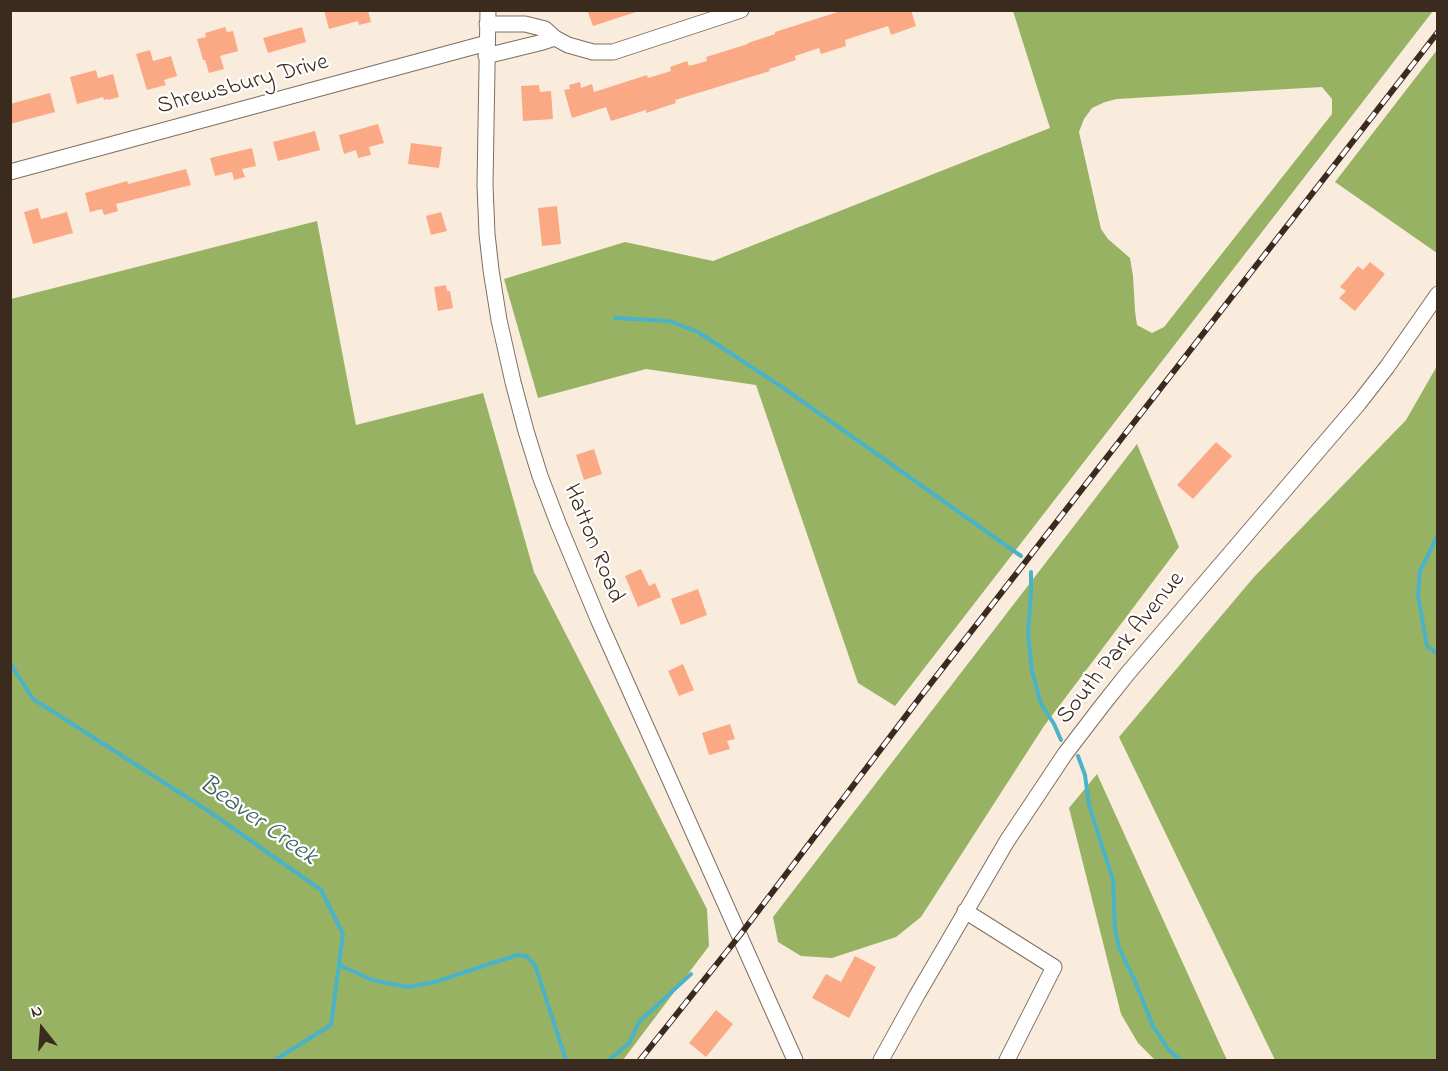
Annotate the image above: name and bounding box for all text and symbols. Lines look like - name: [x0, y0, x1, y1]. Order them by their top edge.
- street label: Shrewsbury Drive: [154, 49, 332, 123]
- street label: Hatton Road: [555, 480, 629, 608]
- street label: South Park Avenue: [1052, 567, 1192, 731]
- water label: Beaver Creek: [192, 770, 322, 874]
- north arrow: [12, 999, 72, 1059]
- text: N: [28, 999, 45, 1025]

